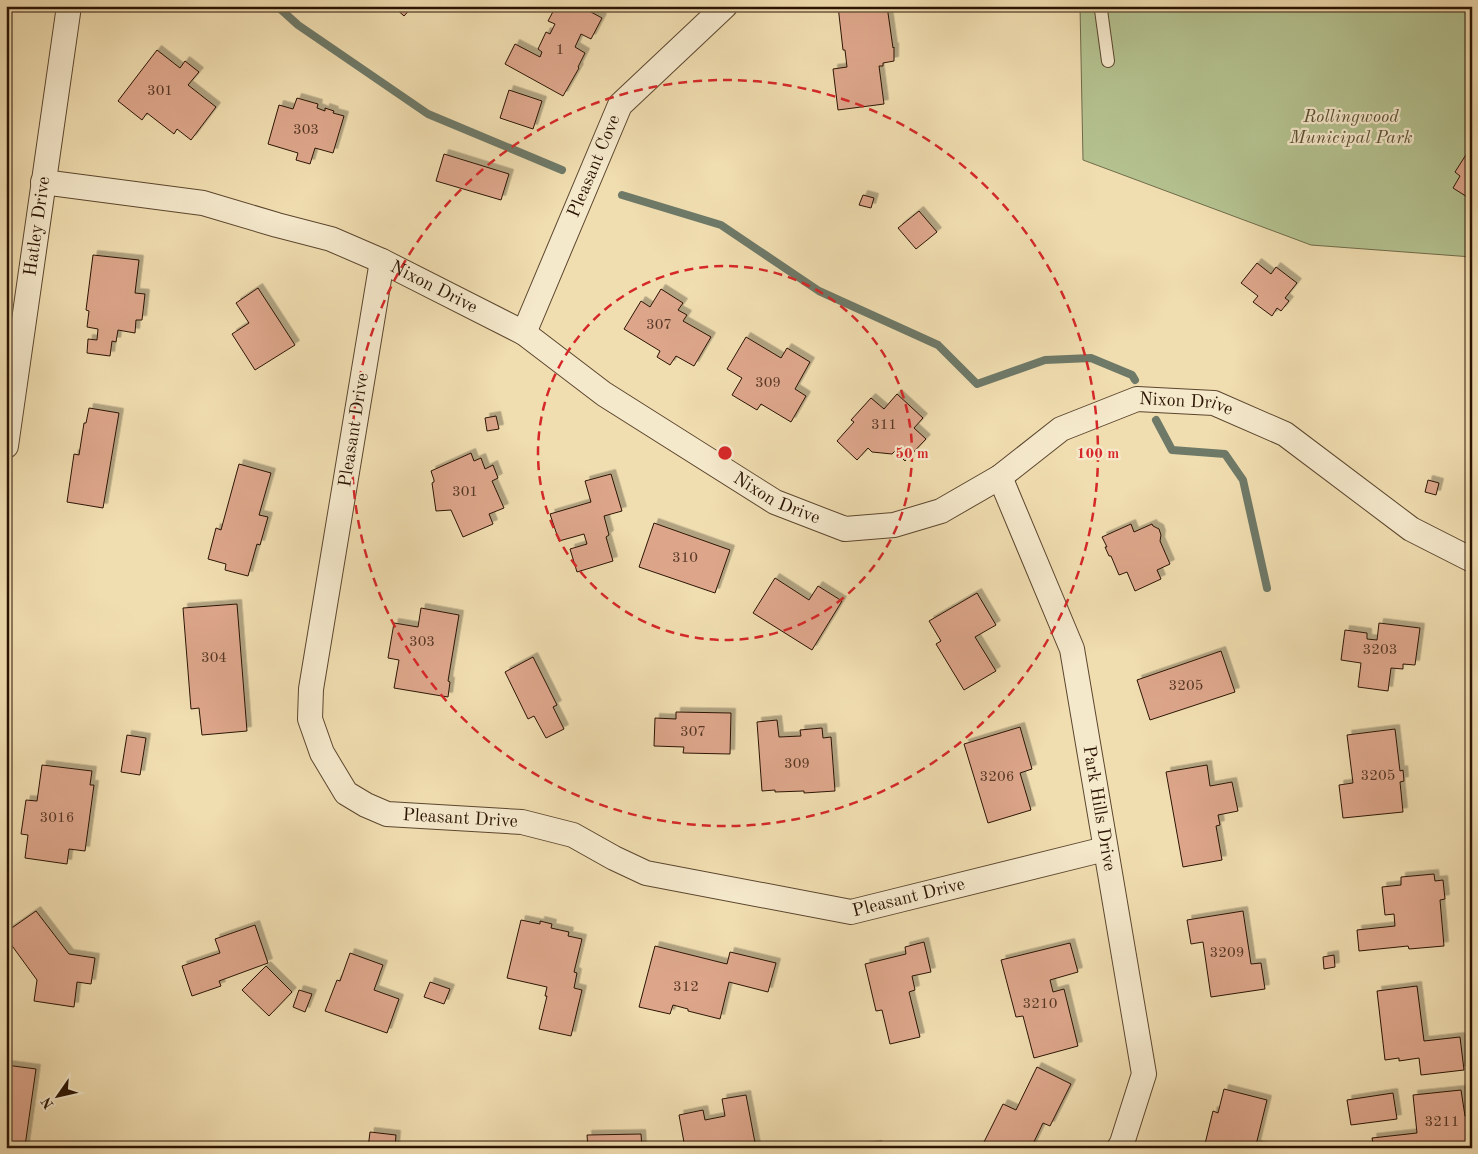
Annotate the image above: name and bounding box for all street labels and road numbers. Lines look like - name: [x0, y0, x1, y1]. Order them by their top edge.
- street label: Pleasant Cove: [565, 112, 624, 220]
- street label: Hatley Drive: [21, 175, 53, 277]
- street label: Nixon Drive: [388, 258, 480, 317]
- street label: Pleasant Drive: [336, 372, 372, 488]
- street label: Nixon Drive: [1139, 390, 1236, 419]
- street label: Nixon Drive: [730, 469, 822, 527]
- street label: Park Hills Drive: [1079, 744, 1118, 872]
- street label: Pleasant Drive: [402, 806, 518, 831]
- street label: Pleasant Drive: [850, 875, 967, 920]

